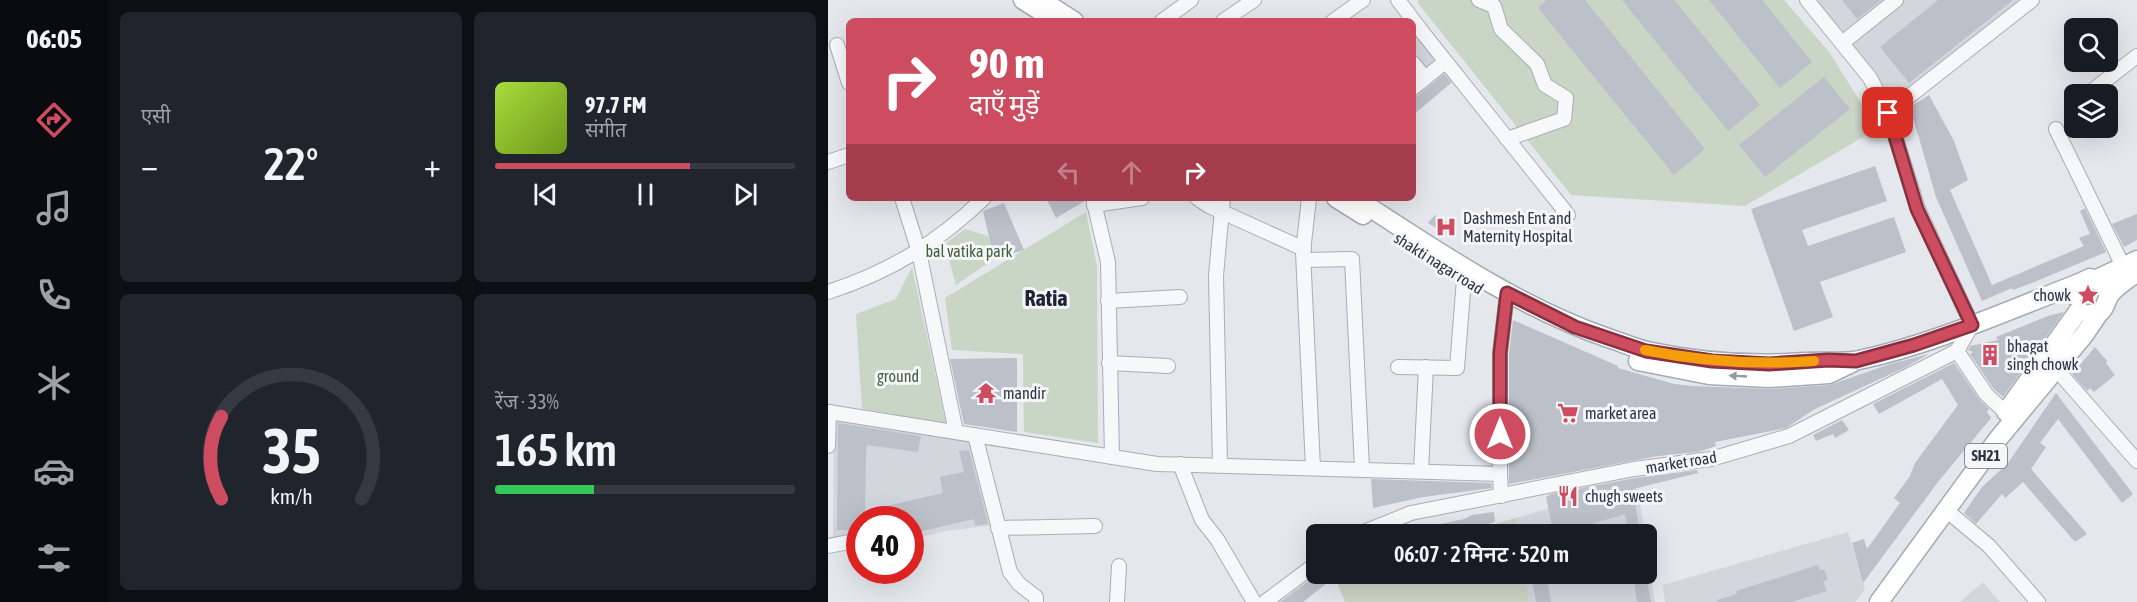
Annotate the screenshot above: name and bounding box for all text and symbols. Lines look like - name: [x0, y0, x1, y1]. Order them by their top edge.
- map controls: [2064, 18, 2118, 138]
- button: search: [2064, 18, 2118, 72]
- text: 06:05: [26, 23, 82, 54]
- text: 90 m: [969, 39, 1044, 87]
- icon: right: [870, 42, 948, 120]
- button: layers: [2064, 84, 2118, 138]
- pin: [1862, 87, 1913, 138]
- text: दाएँ मुड़ें: [969, 89, 1040, 120]
- text: 97.7 FM: [585, 92, 647, 118]
- icon: arrive: [1871, 96, 1904, 129]
- icon: directions: [33, 99, 75, 141]
- text: एसी: [141, 104, 171, 127]
- text: संगीत: [585, 118, 626, 141]
- text: 22°: [264, 138, 318, 190]
- text: −: [141, 146, 158, 184]
- text: +: [424, 146, 441, 184]
- icon: left: [1052, 156, 1085, 189]
- icon: ahead: [1115, 156, 1148, 189]
- icon: right: [1178, 156, 1211, 189]
- icon: previous: [529, 178, 562, 211]
- icon: pause: [629, 178, 662, 211]
- icon: next: [729, 178, 762, 211]
- icon: music: [33, 187, 75, 229]
- place label: Dashmesh Ent and Maternity Hospital: [1463, 209, 1573, 246]
- hospital icon: Dashmesh Ent and Maternity Hospital: [1434, 215, 1458, 239]
- street label: shakti nagar road: [1391, 228, 1487, 298]
- park label: bal vatika park: [925, 242, 1013, 261]
- icon: phone: [33, 274, 75, 316]
- place icon: chowk: [2076, 283, 2100, 307]
- district label: Ratia: [1025, 285, 1067, 311]
- place label: chowk: [2033, 286, 2071, 304]
- place label: bhagat singh chowk: [2007, 337, 2079, 374]
- building icon: bhagat singh chowk: [1978, 343, 2002, 367]
- icon: climate: [33, 362, 75, 404]
- park label: ground: [877, 367, 919, 386]
- one-way arrow: [1728, 372, 1747, 381]
- temple icon: mandir: [974, 381, 998, 405]
- place label: mandir: [1003, 384, 1046, 402]
- text: रेंज · 33%: [495, 390, 559, 413]
- supermarket icon: market area: [1556, 401, 1580, 425]
- position arrow: [1468, 402, 1532, 466]
- place label: market area: [1585, 404, 1656, 422]
- text: 35: [262, 415, 320, 486]
- text: 165 km: [495, 424, 617, 476]
- road number: SH21: [1965, 444, 2007, 468]
- street label: market road: [1644, 447, 1718, 477]
- icon: car: [33, 450, 75, 492]
- text: km/h: [270, 484, 312, 509]
- restaurant icon: chugh sweets: [1556, 484, 1580, 508]
- place label: chugh sweets: [1585, 487, 1663, 506]
- speed limit sign: 40: [846, 506, 924, 584]
- icon: filters: [33, 537, 75, 579]
- text: 06:07 · 2 मिनट · 520 m: [1394, 541, 1569, 567]

